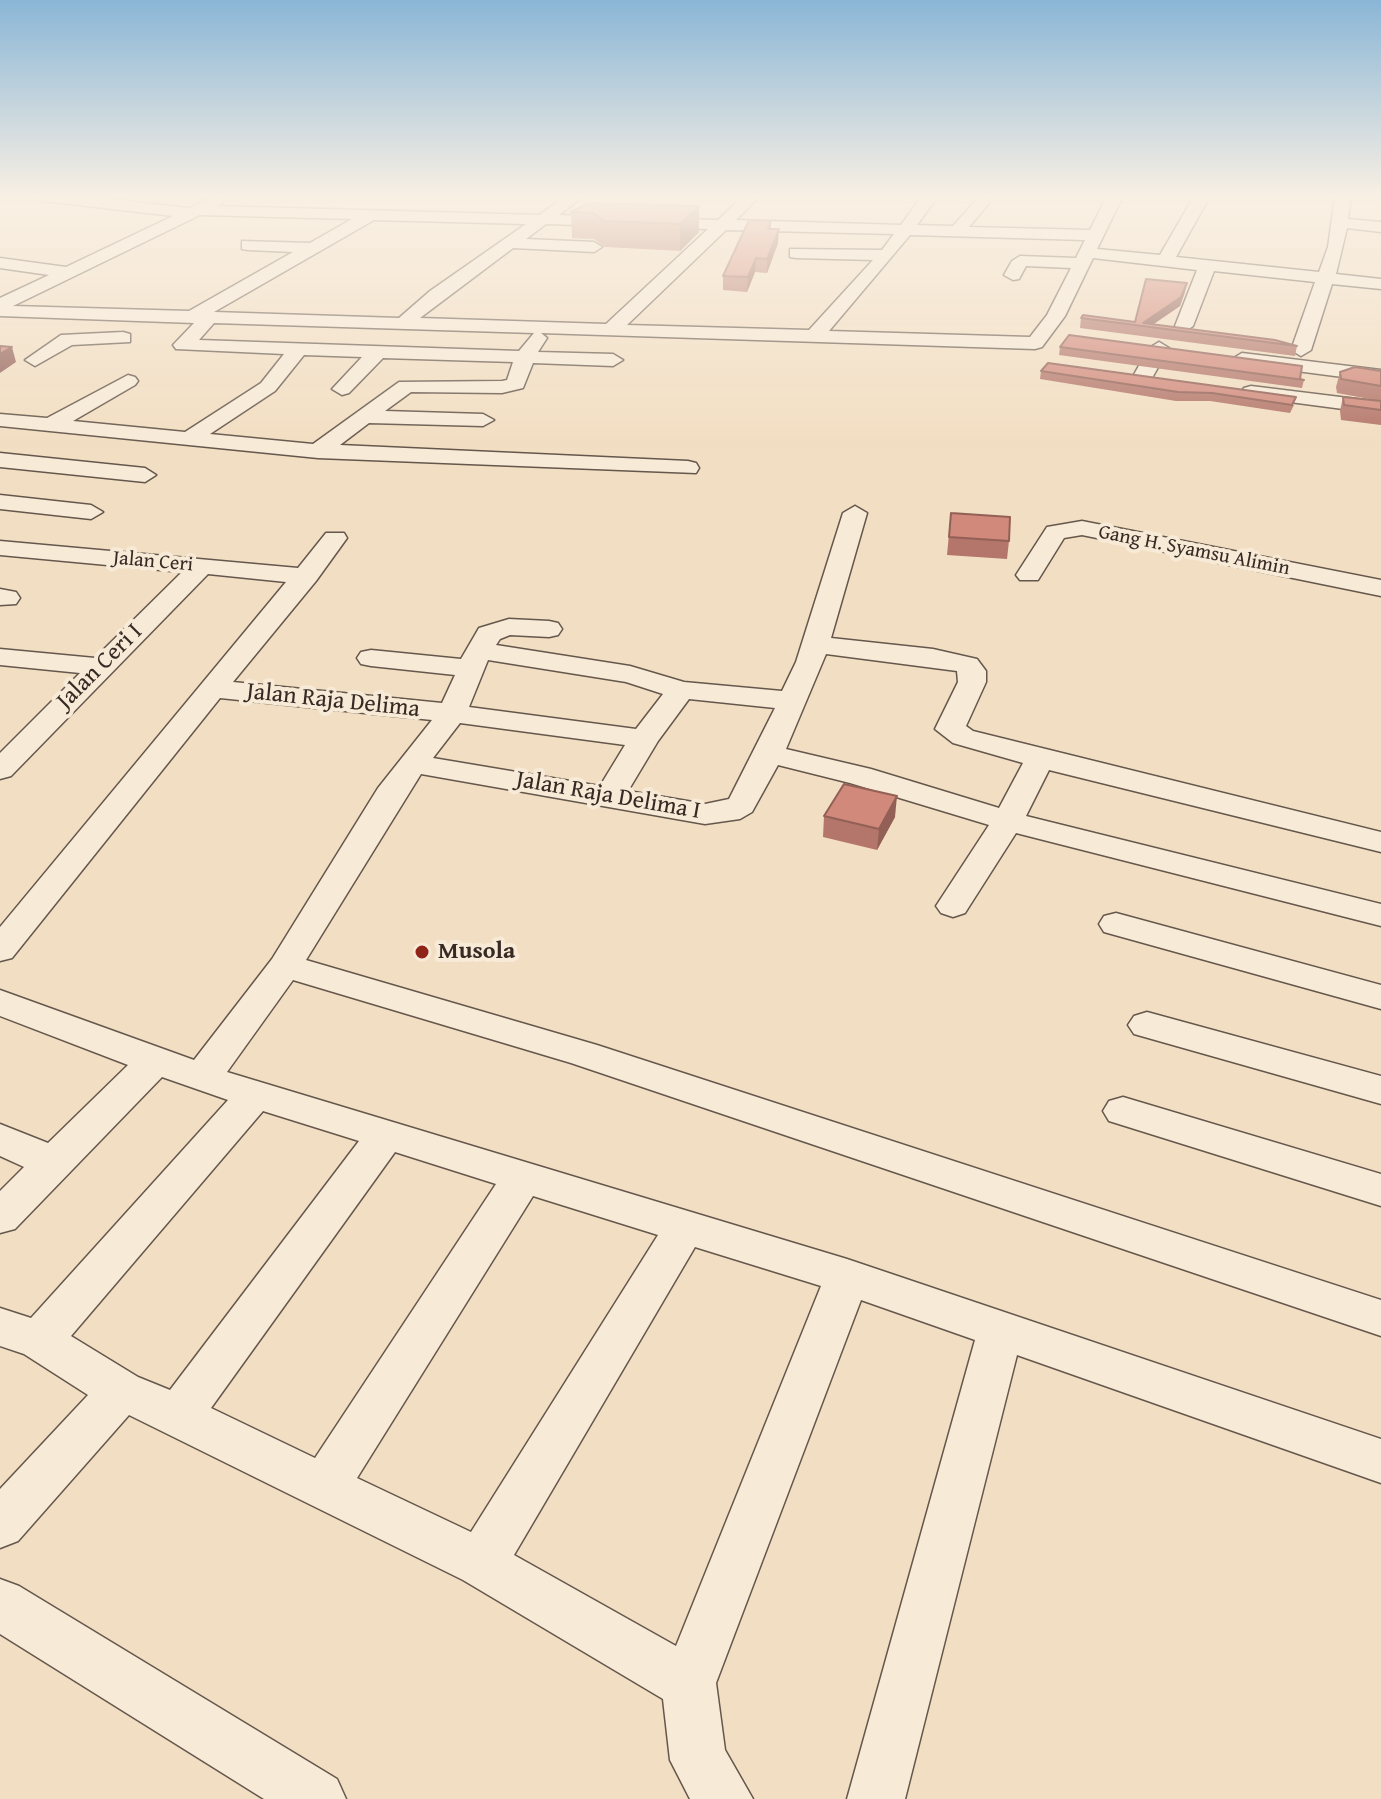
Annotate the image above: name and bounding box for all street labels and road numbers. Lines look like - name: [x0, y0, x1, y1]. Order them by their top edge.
- street label: Gang H. Syamsu Alimin: [1096, 521, 1292, 581]
- street label: Jalan Ceri: [112, 547, 194, 577]
- street label: Jalan Ceri I: [51, 618, 149, 716]
- street label: Jalan Raja Delima: [245, 678, 421, 724]
- street label: Jalan Raja Delima I: [513, 766, 703, 826]

